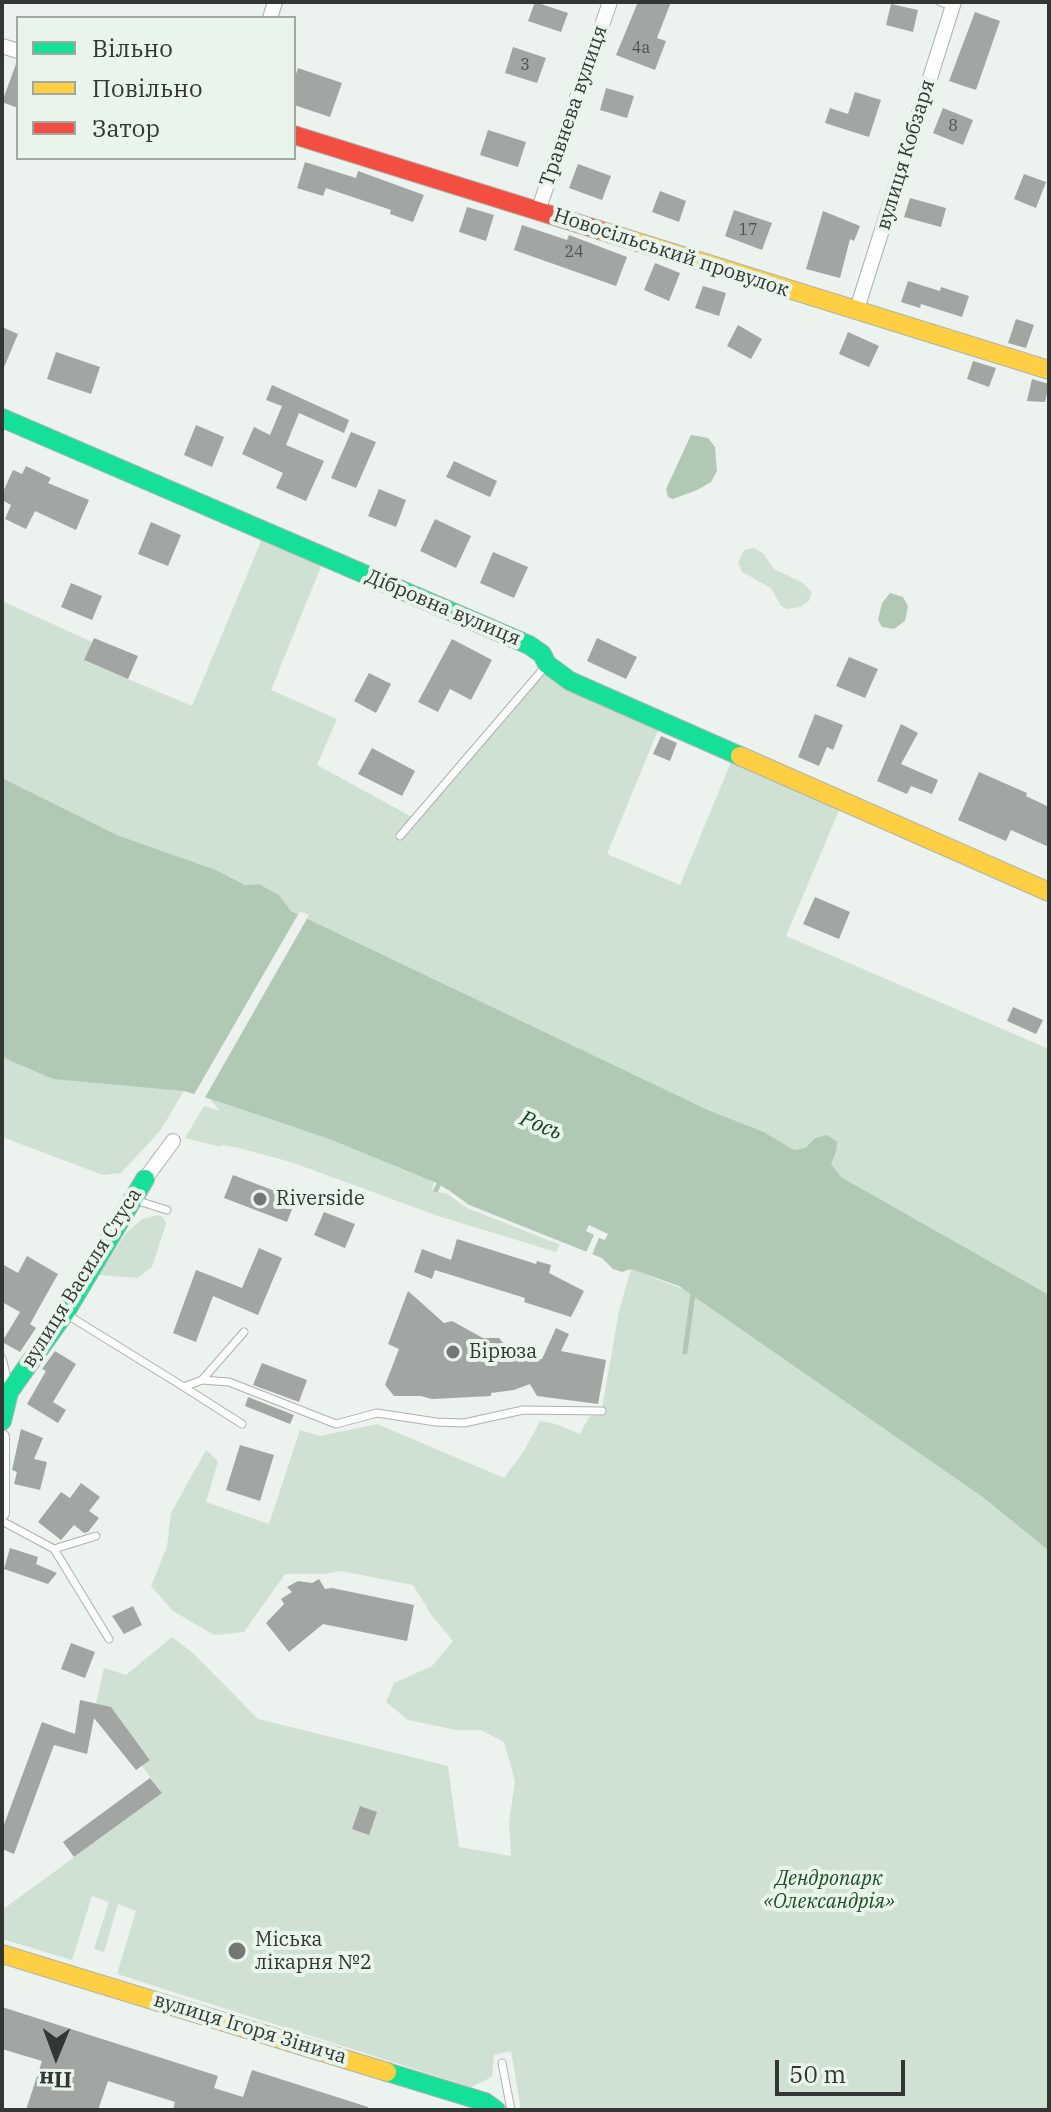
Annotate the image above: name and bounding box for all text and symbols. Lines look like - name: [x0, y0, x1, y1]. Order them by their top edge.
- legend: [16, 16, 296, 160]
- street label: Травнева вулиця: [535, 22, 613, 190]
- text: Вільно: [92, 32, 173, 64]
- house number: 4а: [632, 38, 650, 58]
- house number: 3: [520, 55, 530, 75]
- text: Повільно: [92, 72, 202, 104]
- street label: вулиця Кобзаря: [872, 77, 940, 233]
- text: Затор: [92, 112, 160, 144]
- house number: 8: [948, 116, 958, 136]
- street label: Новосільський провулок: [550, 204, 792, 302]
- house number: 17: [738, 220, 758, 240]
- house number: 24: [564, 242, 584, 262]
- street label: Дібровна вулиця: [362, 565, 524, 651]
- water label: Рось: [516, 1106, 566, 1146]
- street label: вулиця Василя Стуса: [17, 1184, 147, 1372]
- place label: Riverside: [276, 1187, 365, 1211]
- marker: Riverside: [251, 1190, 269, 1208]
- place label: Бірюза: [469, 1340, 537, 1364]
- marker: Бірюза: [444, 1343, 462, 1361]
- park label: Дендропарк «Олександрія»: [763, 1867, 895, 1914]
- place label: Міська лікарня №2: [255, 1928, 372, 1975]
- marker: Міська лікарня №2: [226, 1940, 248, 1962]
- street label: вулиця Ігоря Зінича: [151, 1988, 349, 2070]
- north arrow: [16, 2016, 96, 2096]
- scale bar: [779, 2044, 909, 2094]
- text: 50 m: [789, 2058, 846, 2090]
- text: Пн: [39, 2066, 72, 2095]

